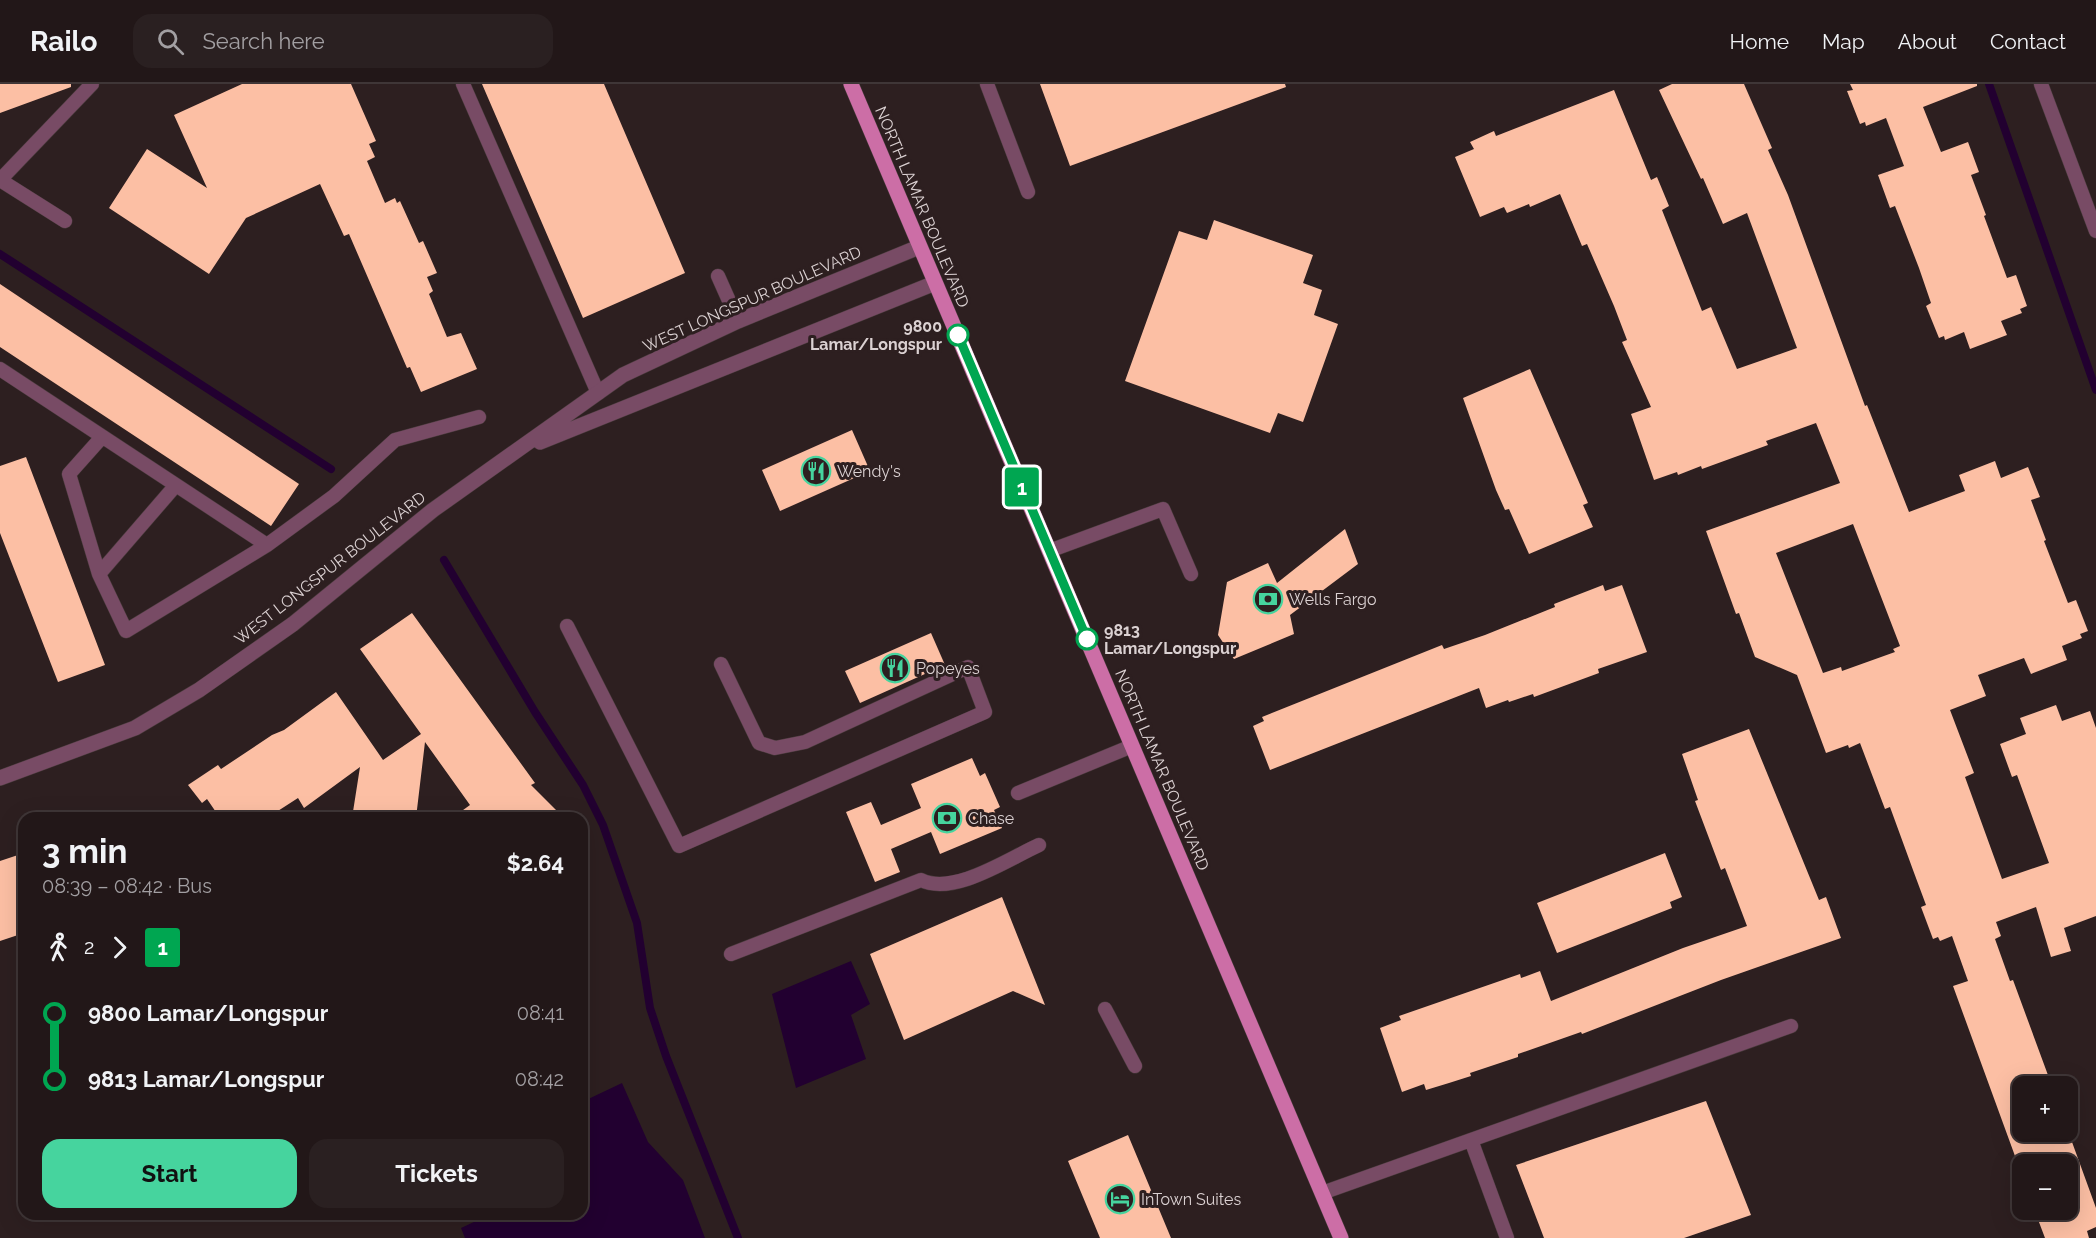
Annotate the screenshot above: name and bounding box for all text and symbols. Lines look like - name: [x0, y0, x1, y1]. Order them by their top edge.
- search box: [133, 14, 553, 68]
- text: Railo: [30, 25, 97, 58]
- icon: search: [154, 25, 187, 58]
- text: Search here: [202, 28, 325, 54]
- text: Home: [1730, 29, 1789, 54]
- text: Map: [1822, 29, 1865, 54]
- text: About: [1898, 29, 1957, 54]
- text: Contact: [1990, 29, 2066, 54]
- street label: NORTH LAMAR BOULEVARD: [871, 104, 973, 310]
- street label: WEST LONGSPUR BOULEVARD: [640, 242, 864, 356]
- place label: 9800 Lamar/Longspur: [810, 317, 942, 354]
- marker: 9800 Lamar/Longspur: [947, 324, 969, 346]
- restaurant icon: Wendy's: [800, 455, 832, 487]
- place label: Wendy's: [837, 462, 901, 481]
- line badge: 1: [1002, 468, 1042, 506]
- text: 1: [1017, 475, 1027, 500]
- street label: WEST LONGSPUR BOULEVARD: [231, 488, 429, 648]
- bank icon: Wells Fargo: [1252, 583, 1284, 615]
- place label: Wells Fargo: [1289, 590, 1376, 609]
- place label: 9813 Lamar/Longspur: [1104, 621, 1236, 658]
- marker: 9813 Lamar/Longspur: [1076, 628, 1098, 650]
- restaurant icon: Popeyes: [879, 652, 911, 684]
- place label: Popeyes: [916, 659, 980, 678]
- street label: NORTH LAMAR BOULEVARD: [1111, 667, 1213, 873]
- bank icon: Chase: [931, 802, 963, 834]
- place label: Chase: [968, 809, 1014, 828]
- text: 3 min: [42, 832, 127, 871]
- text: $2.64: [507, 850, 564, 876]
- text: 08:39 – 08:42 · Bus: [42, 874, 212, 898]
- icon: walk: [42, 931, 75, 964]
- icon: forward: [103, 931, 136, 964]
- text: 2: [84, 935, 94, 959]
- text: 1: [157, 935, 168, 960]
- text: 9800 Lamar/Longspur: [88, 1000, 328, 1026]
- text: 08:41: [517, 1001, 564, 1025]
- text: 9813 Lamar/Longspur: [88, 1066, 324, 1092]
- text: 08:42: [515, 1067, 564, 1091]
- map controls: [2012, 1076, 2078, 1220]
- button: +: [2012, 1076, 2078, 1142]
- button: Start: [42, 1139, 297, 1208]
- button: Tickets: [309, 1139, 564, 1208]
- button: −: [2012, 1154, 2078, 1220]
- hotel icon: InTown Suites: [1104, 1183, 1136, 1215]
- place label: InTown Suites: [1141, 1190, 1241, 1209]

